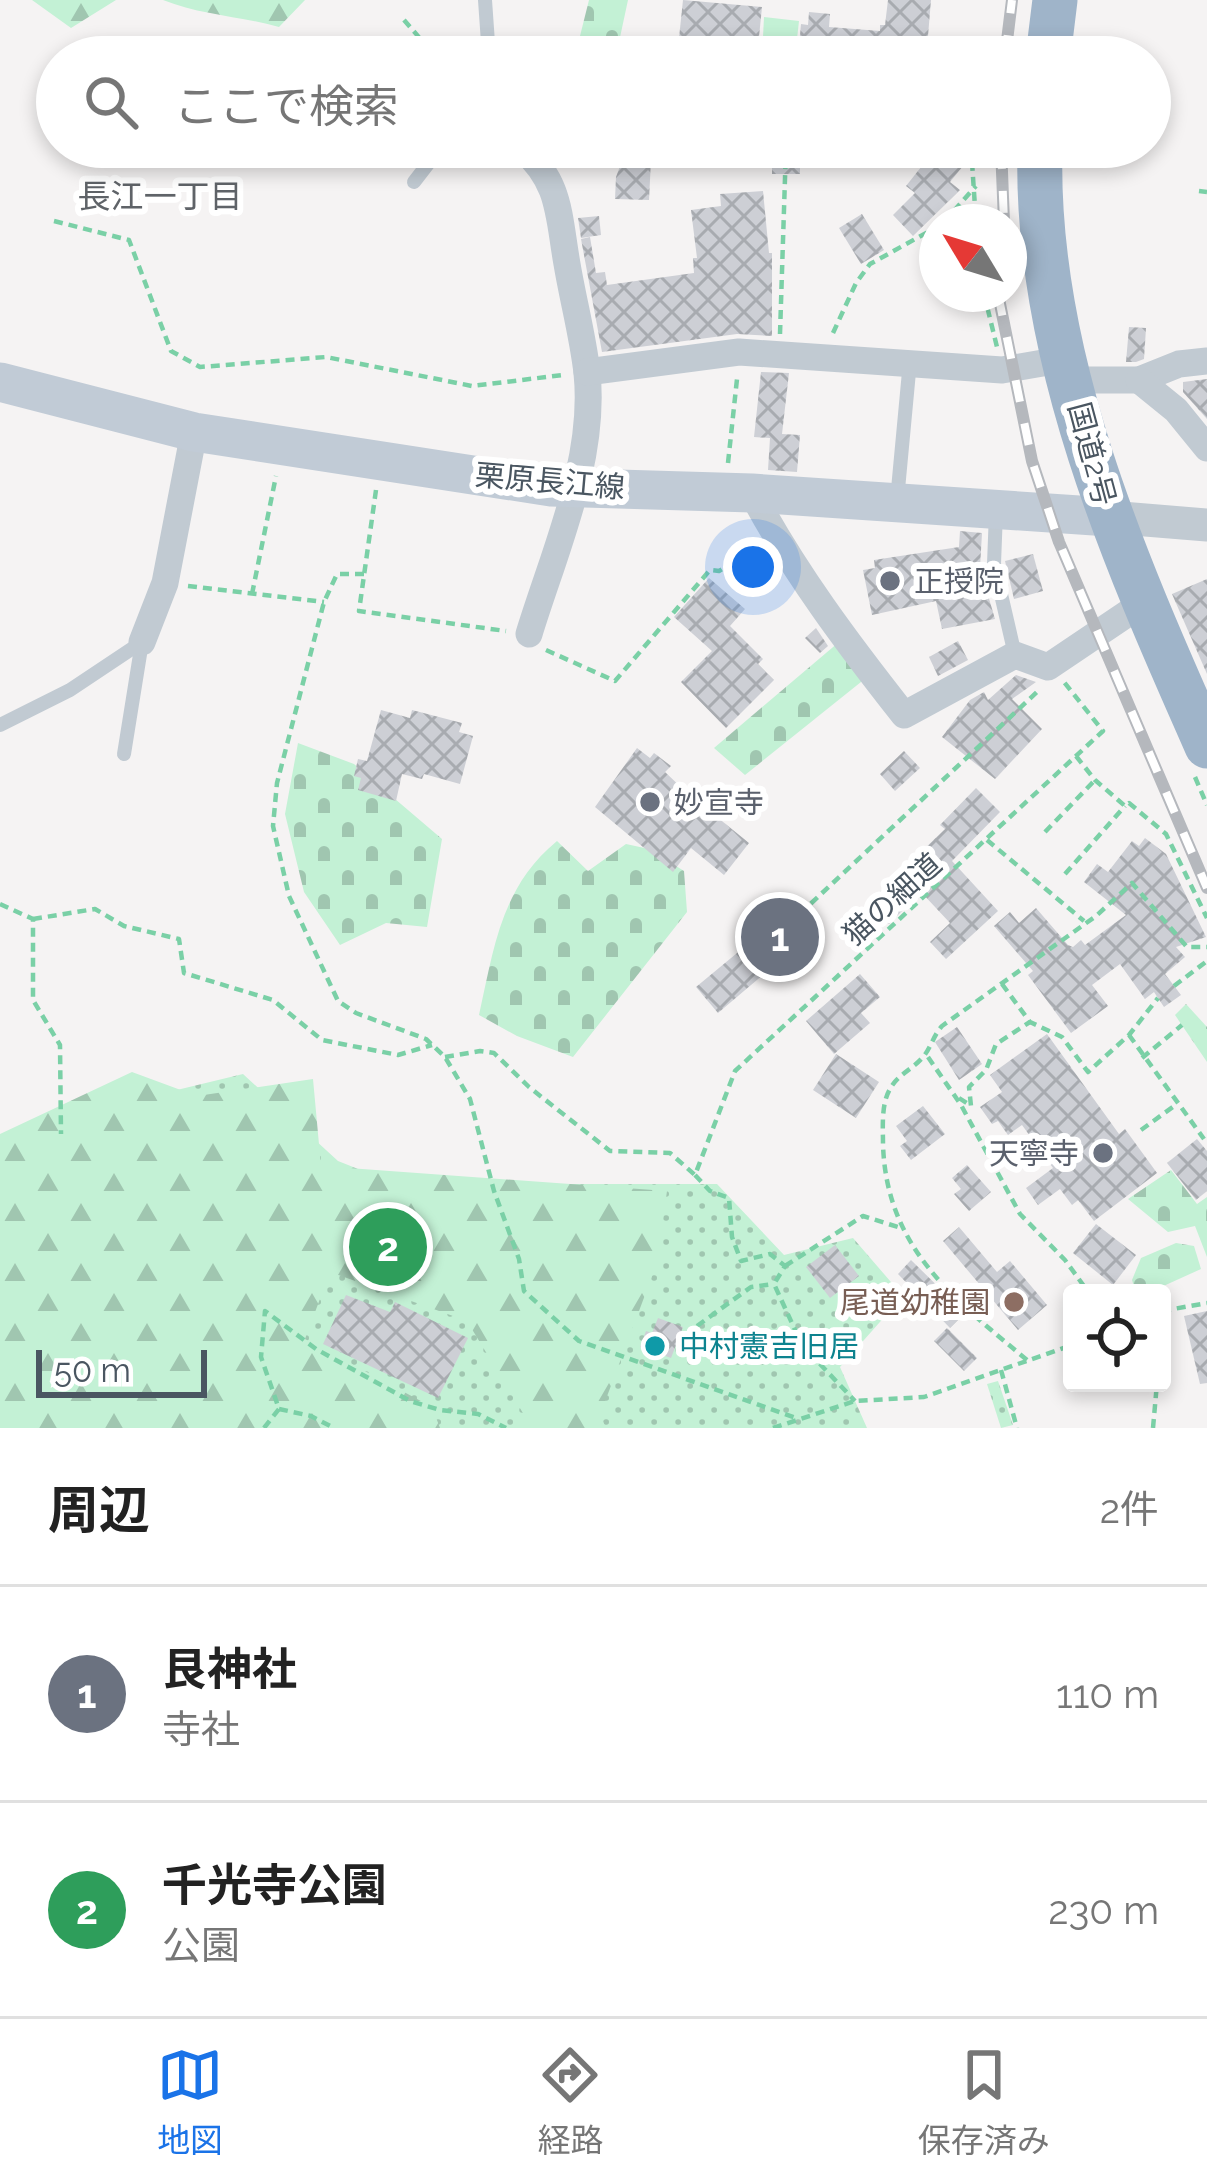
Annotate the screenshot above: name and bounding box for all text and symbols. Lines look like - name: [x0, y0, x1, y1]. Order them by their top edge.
- search box: [36, 36, 1171, 168]
- icon: search: [78, 69, 144, 135]
- text: ここで検索: [174, 80, 399, 133]
- district label: 長江一丁目: [78, 177, 243, 216]
- north arrow: [919, 204, 1027, 312]
- street label: 国道2号: [1061, 398, 1123, 510]
- street label: 栗原長江線: [474, 457, 626, 505]
- your location: [723, 537, 783, 597]
- place label: 正授院: [914, 564, 1004, 599]
- marker: 正授院: [877, 568, 903, 594]
- place label: 妙宣寺: [674, 785, 764, 820]
- marker: 妙宣寺: [637, 789, 663, 815]
- street label: 猫の細道: [836, 846, 948, 952]
- pin: 1: [741, 892, 819, 982]
- place label: 天寧寺: [989, 1136, 1079, 1171]
- marker: 天寧寺: [1090, 1140, 1116, 1166]
- pin: 2: [349, 1202, 427, 1292]
- map controls: [1063, 1284, 1171, 1392]
- button: locate: [1063, 1284, 1171, 1392]
- place label: 尾道幼稚園: [840, 1285, 990, 1320]
- marker: 尾道幼稚園: [1001, 1289, 1027, 1315]
- place label: 中村憲吉旧居: [679, 1329, 859, 1364]
- marker: 中村憲吉旧居: [642, 1333, 668, 1359]
- scale bar: [36, 1344, 207, 1397]
- text: 50 m: [54, 1351, 131, 1390]
- text: 周辺: [48, 1480, 150, 1540]
- text: 2件: [1100, 1486, 1159, 1532]
- text: 艮神社: [162, 1643, 297, 1696]
- text: 1: [77, 1671, 97, 1717]
- text: 110 m: [1056, 1671, 1159, 1717]
- text: 寺社: [162, 1706, 240, 1752]
- text: 千光寺公園: [162, 1859, 387, 1912]
- text: 2: [76, 1887, 98, 1933]
- text: 230 m: [1048, 1887, 1159, 1933]
- text: 公園: [162, 1922, 240, 1968]
- tab: 地図: [157, 2042, 223, 2162]
- tab: 経路: [537, 2042, 603, 2162]
- tab: 保存済み: [918, 2042, 1050, 2162]

